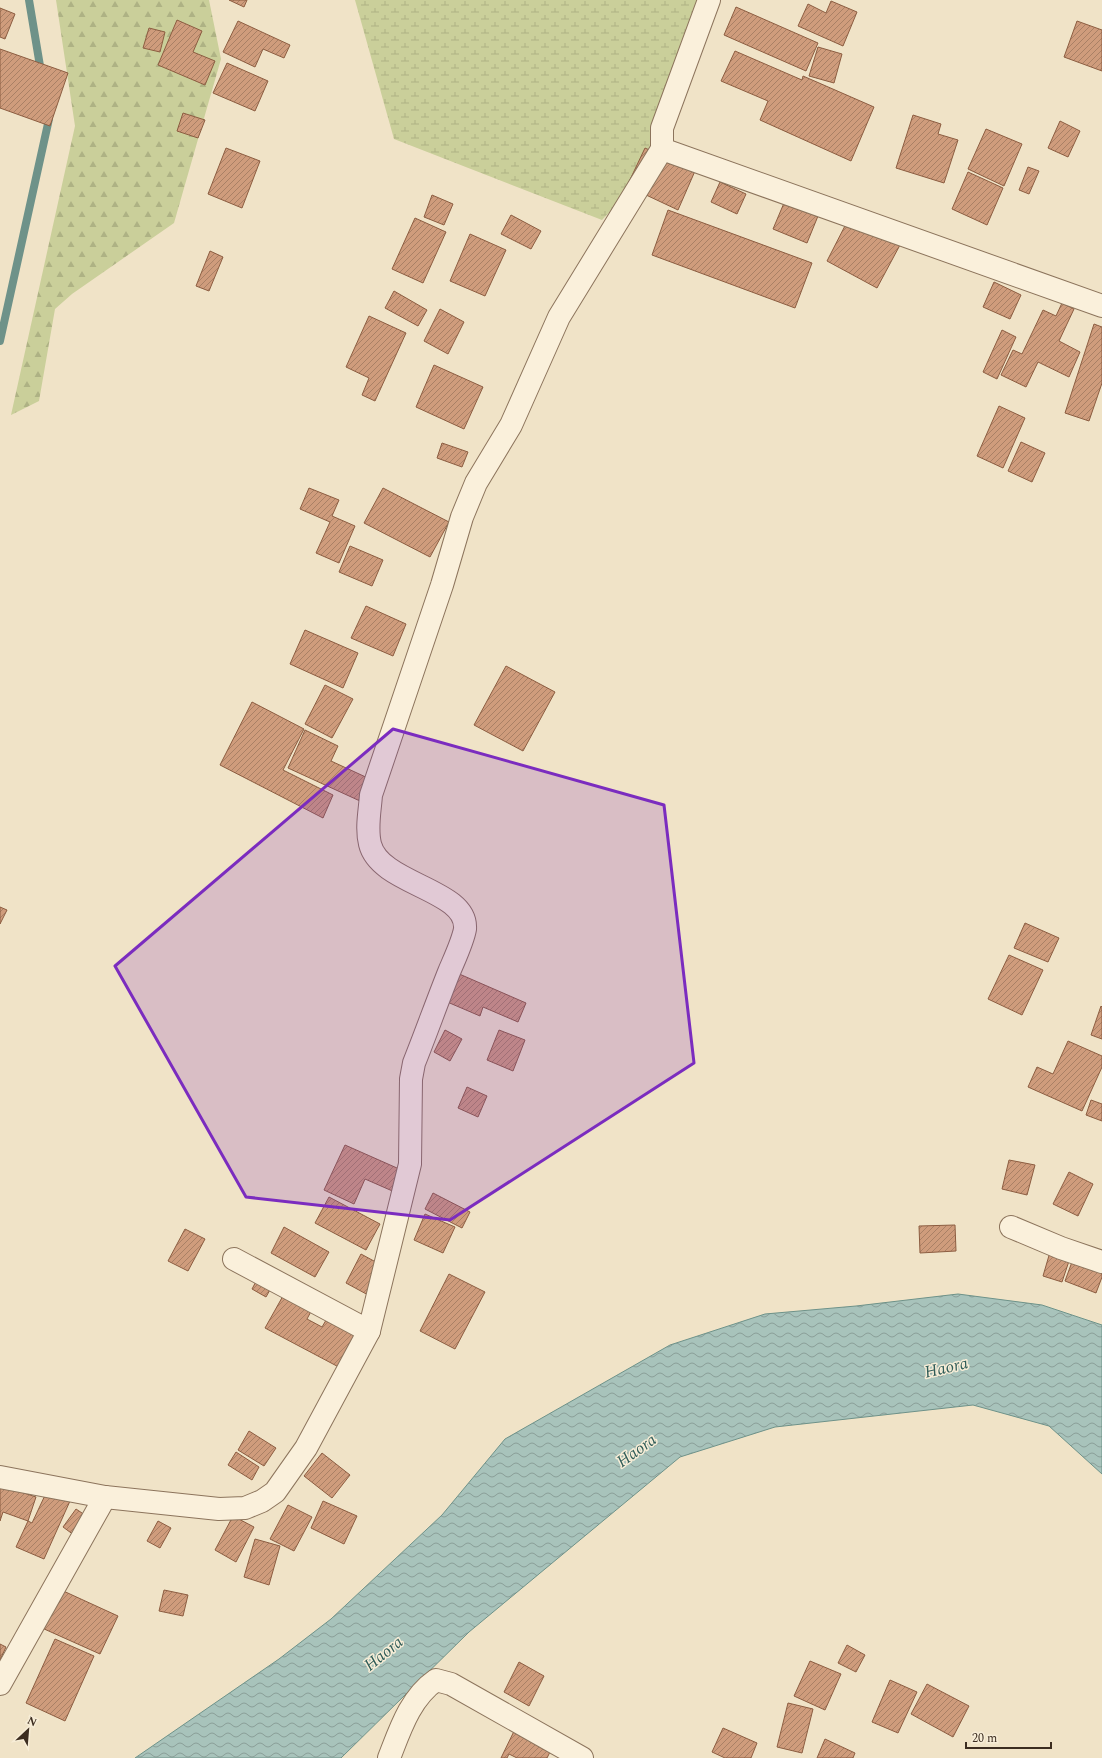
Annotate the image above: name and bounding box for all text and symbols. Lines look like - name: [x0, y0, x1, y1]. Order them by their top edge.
- water label: Haora: [922, 1350, 971, 1386]
- water label: Haora: [611, 1427, 662, 1474]
- water label: Haora: [358, 1630, 409, 1678]
- north arrow: [8, 1710, 48, 1750]
- text: N: [24, 1712, 40, 1731]
- scale bar: [966, 1724, 1051, 1750]
- text: 20 m: [972, 1729, 997, 1748]

